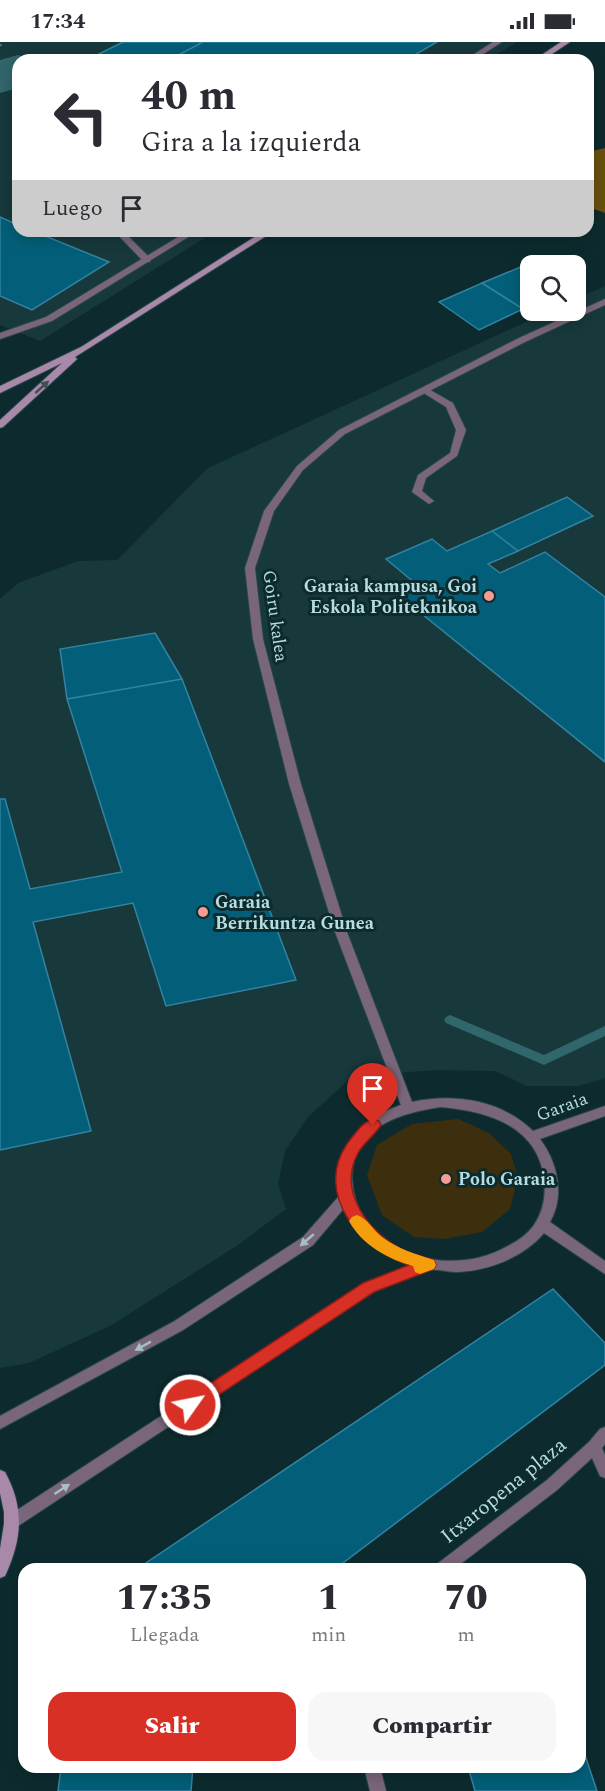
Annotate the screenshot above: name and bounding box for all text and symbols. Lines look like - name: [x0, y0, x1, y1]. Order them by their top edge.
- text: 17:34: [30, 5, 85, 38]
- text: 40 m: [141, 65, 236, 128]
- icon: left: [42, 78, 120, 156]
- text: Gira a la izquierda: [141, 122, 361, 164]
- text: Luego: [42, 192, 103, 225]
- icon: arrive: [115, 192, 148, 225]
- map controls: [520, 255, 586, 321]
- button: search: [520, 255, 586, 321]
- one-way arrow: [34, 381, 49, 394]
- street label: Goiru kalea: [255, 568, 295, 664]
- place label: Garaia kampusa, Goi Eskola Politeknikoa: [304, 573, 478, 621]
- marker: Garaia kampusa, Goi Eskola Politeknikoa: [482, 589, 496, 603]
- place label: Garaia Berrikuntza Gunea: [215, 889, 375, 937]
- marker: Garaia Berrikuntza Gunea: [196, 905, 210, 919]
- pin: [347, 1063, 398, 1125]
- icon: arrive: [356, 1072, 389, 1105]
- street label: Garaia: [532, 1085, 592, 1129]
- place label: Polo Garaia: [458, 1166, 556, 1193]
- marker: Polo Garaia: [439, 1172, 453, 1186]
- one-way arrow: [299, 1233, 314, 1247]
- one-way arrow: [134, 1341, 151, 1351]
- position arrow: [158, 1373, 222, 1437]
- street label: Itxaropena plaza: [434, 1430, 575, 1552]
- one-way arrow: [54, 1484, 70, 1495]
- text: 17:35: [116, 1571, 213, 1626]
- text: 1: [318, 1571, 339, 1626]
- text: 70: [444, 1571, 488, 1626]
- text: Llegada: [130, 1620, 199, 1650]
- text: min: [311, 1620, 346, 1650]
- text: m: [457, 1620, 475, 1650]
- button: Salir: [48, 1692, 296, 1761]
- button: Compartir: [308, 1692, 556, 1761]

